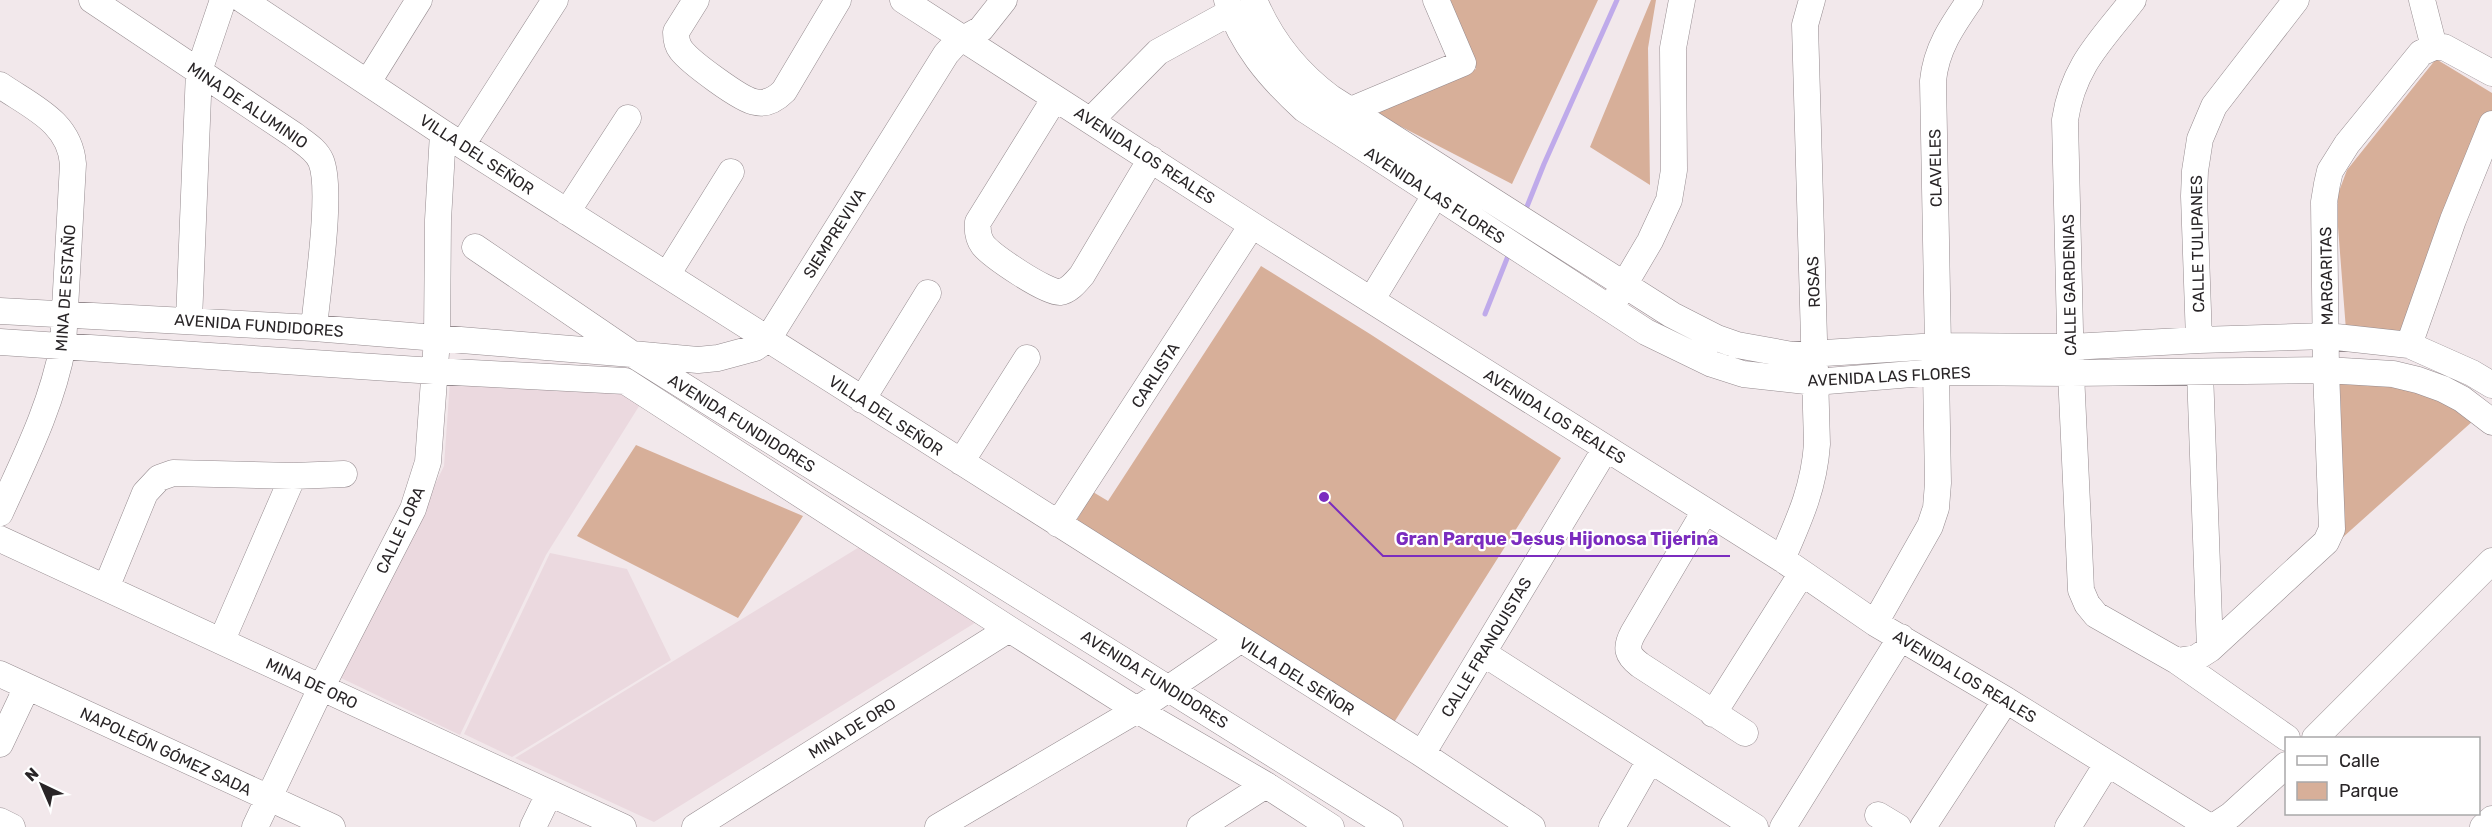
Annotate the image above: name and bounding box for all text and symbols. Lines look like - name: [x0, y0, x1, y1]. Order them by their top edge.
- street label: MINA DE ALUMINIO: [184, 58, 311, 153]
- street label: AVENIDA LOS REALES: [1071, 103, 1219, 208]
- street label: VILLA DEL SEÑOR: [416, 110, 537, 198]
- street label: CLAVELES: [1925, 129, 1946, 207]
- street label: AVENIDA LAS FLORES: [1361, 143, 1508, 248]
- street label: CALLE TULIPANES: [2187, 175, 2208, 313]
- street label: SIEMPREVIVA: [799, 185, 870, 282]
- street label: CALLE GARDENIAS: [2059, 214, 2080, 356]
- street label: MINA DE ESTAÑO: [52, 224, 79, 352]
- street label: MARGARITAS: [2316, 226, 2337, 326]
- street label: ROSAS: [1803, 256, 1824, 308]
- street label: AVENIDA FUNDIDORES: [174, 310, 344, 341]
- street label: CARLISTA: [1127, 339, 1184, 411]
- street label: AVENIDA LAS FLORES: [1807, 363, 1971, 390]
- street label: AVENIDA LOS REALES: [1480, 365, 1629, 468]
- street label: AVENIDA FUNDIDORES: [665, 370, 819, 476]
- street label: VILLA DEL SEÑOR: [825, 371, 946, 459]
- street label: CALLE LORA: [372, 483, 429, 577]
- callout: Gran Parque Jesus Hijonosa Tijerina: [1383, 520, 1730, 556]
- text: Gran Parque Jesus Hijonosa Tijerina: [1396, 528, 1718, 550]
- street label: CALLE FRANQUISTAS: [1437, 574, 1536, 720]
- street label: AVENIDA FUNDIDORES: [1078, 626, 1232, 732]
- street label: AVENIDA LOS REALES: [1890, 626, 2040, 727]
- street label: VILLA DEL SEÑOR: [1236, 633, 1358, 720]
- street label: MINA DE ORO: [263, 654, 361, 713]
- street label: MINA DE ORO: [805, 694, 899, 763]
- street label: NAPOLEÓN GÓMEZ SADA: [77, 702, 255, 800]
- legend: [2285, 737, 2480, 815]
- text: Calle: [2339, 750, 2380, 772]
- north arrow: [12, 755, 72, 815]
- text: N: [21, 764, 43, 785]
- text: Parque: [2339, 780, 2399, 802]

